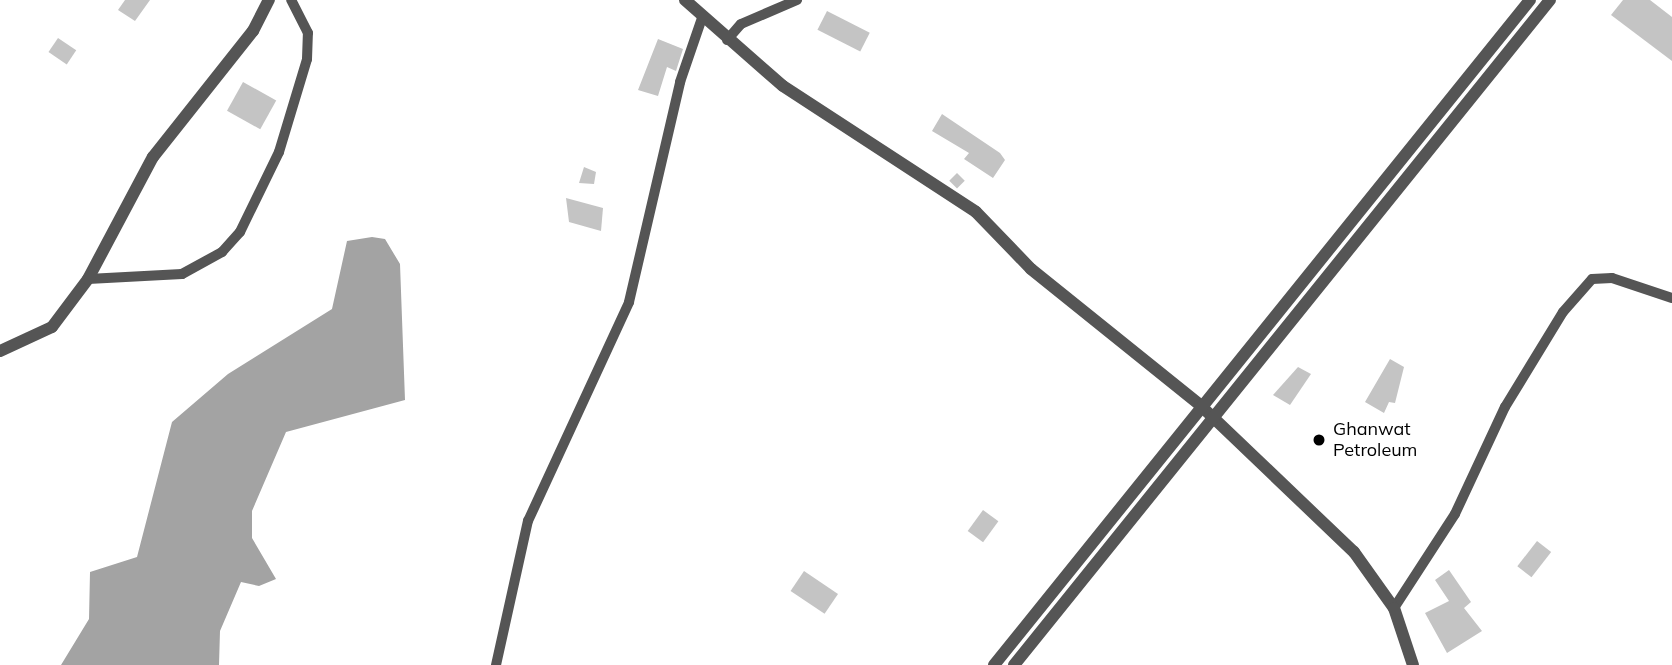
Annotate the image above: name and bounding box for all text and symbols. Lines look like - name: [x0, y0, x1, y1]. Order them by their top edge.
- place label: Ghanwat Petroleum: [1333, 419, 1417, 462]
- marker: Ghanwat Petroleum: [1311, 432, 1327, 448]

